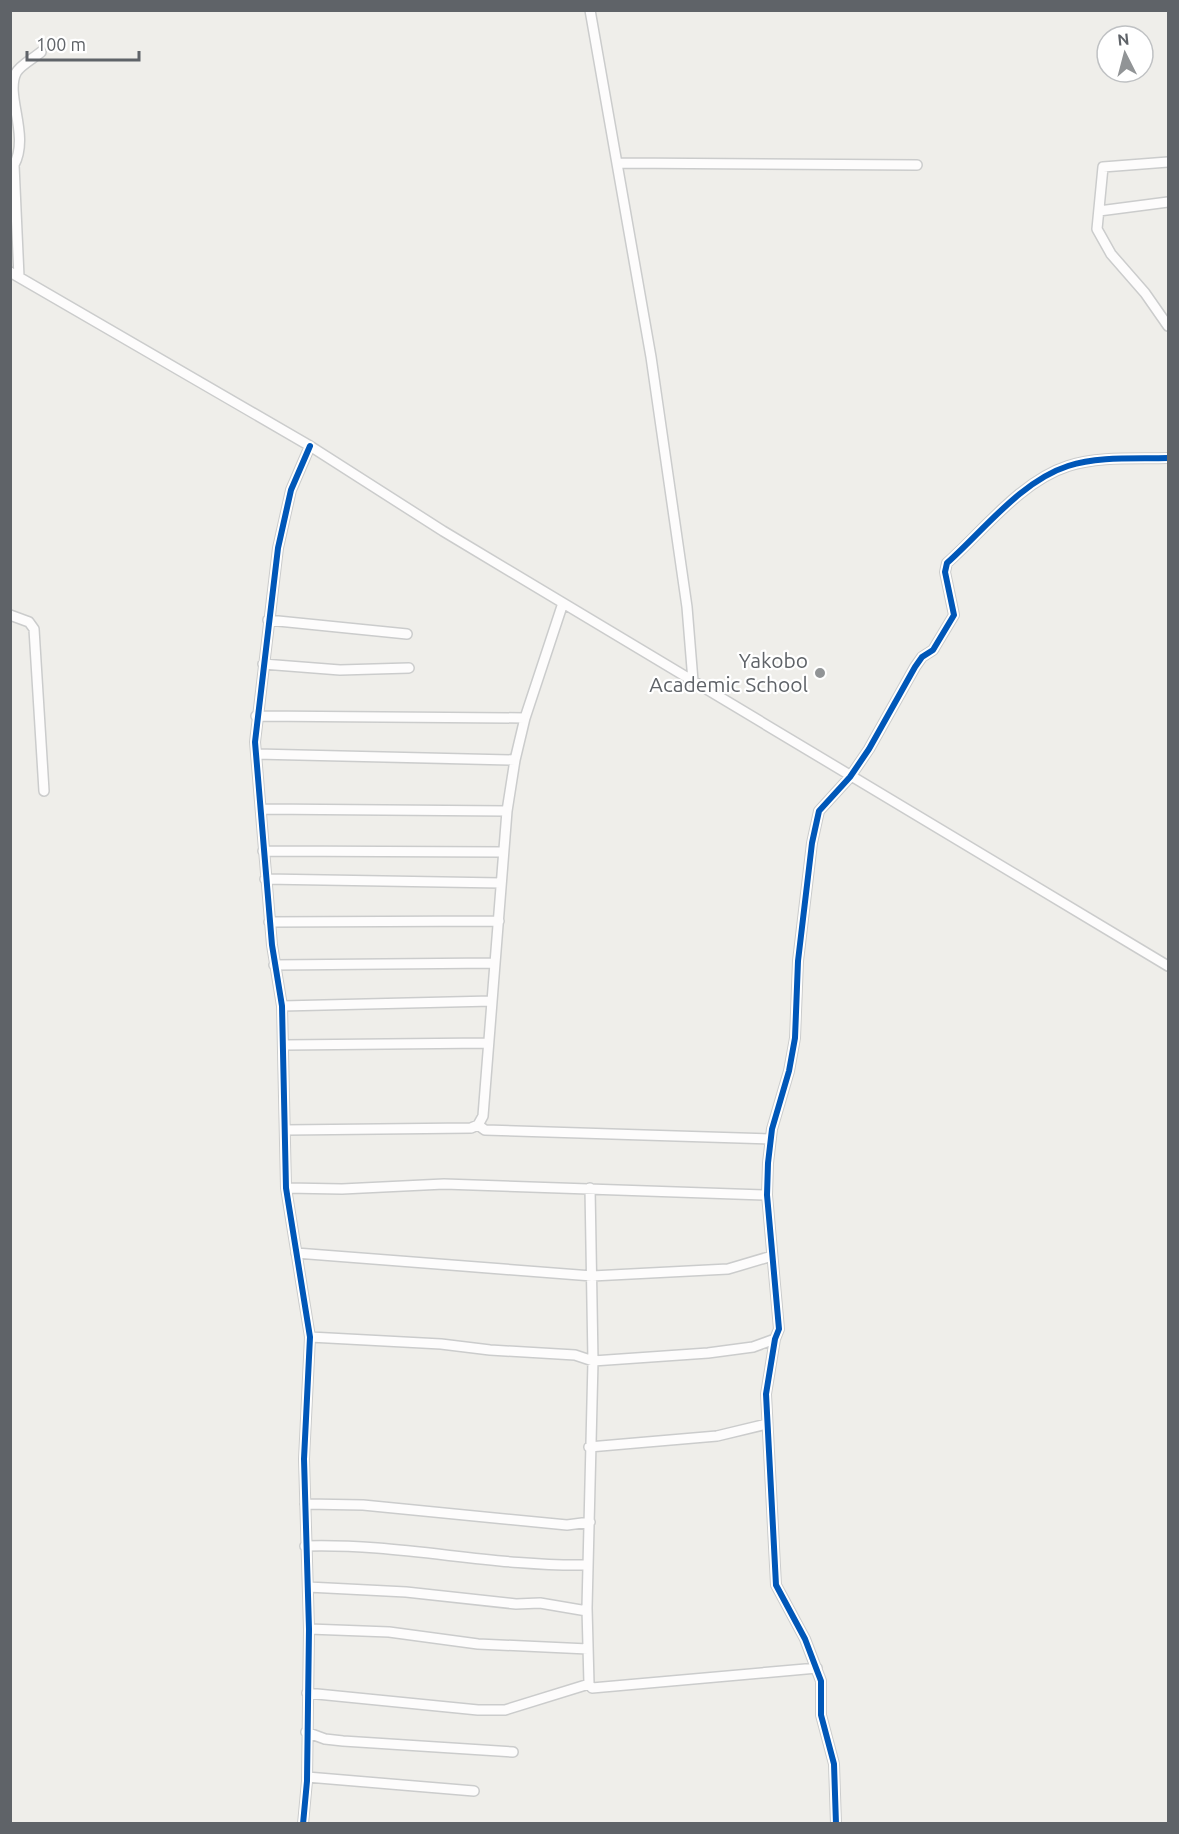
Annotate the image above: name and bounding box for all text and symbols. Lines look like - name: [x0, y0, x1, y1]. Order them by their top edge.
- scale bar: [27, 24, 140, 62]
- north arrow: [1095, 24, 1155, 84]
- text: N: [1117, 30, 1130, 49]
- text: 100 m: [36, 34, 86, 54]
- place label: Yakobo Academic School: [649, 648, 808, 696]
- marker: Yakobo Academic School: [813, 666, 827, 680]

